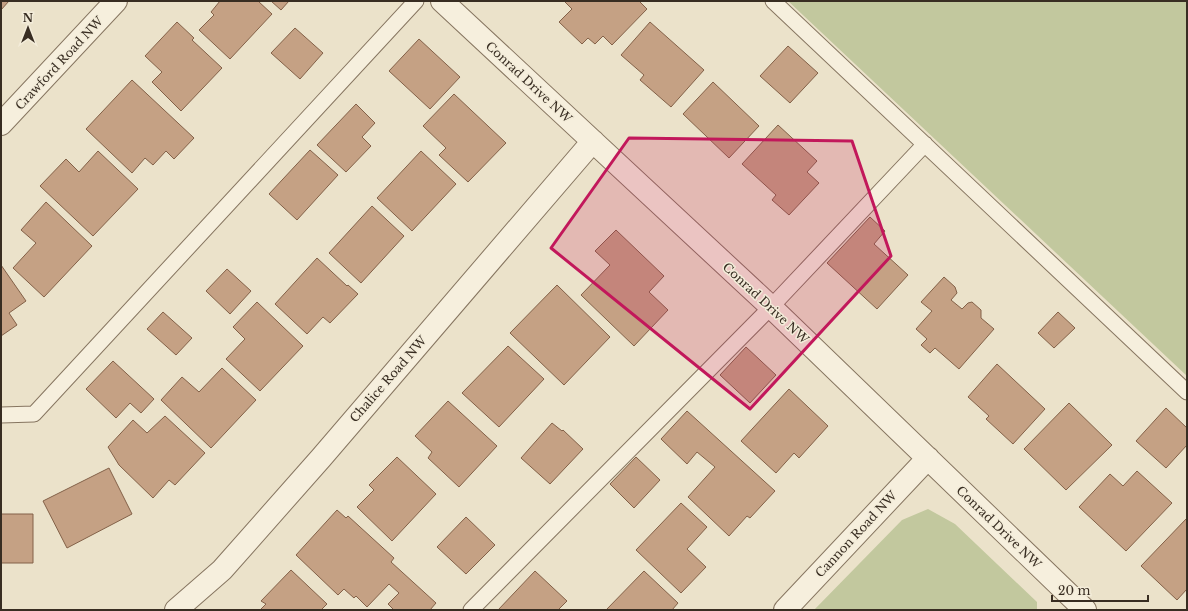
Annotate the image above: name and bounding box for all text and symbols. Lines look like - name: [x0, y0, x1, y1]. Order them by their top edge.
- north arrow: [8, 8, 48, 48]
- street label: Crawford Road NW: [12, 13, 106, 113]
- street label: Conrad Drive NW: [483, 38, 576, 126]
- street label: Conrad Drive NW: [720, 259, 813, 347]
- street label: Chalice Road NW: [346, 332, 430, 425]
- street label: Conrad Drive NW: [953, 483, 1045, 572]
- street label: Cannon Road NW: [812, 487, 901, 580]
- scale bar: [1052, 577, 1148, 603]
- text: 20 m: [1058, 583, 1090, 598]

